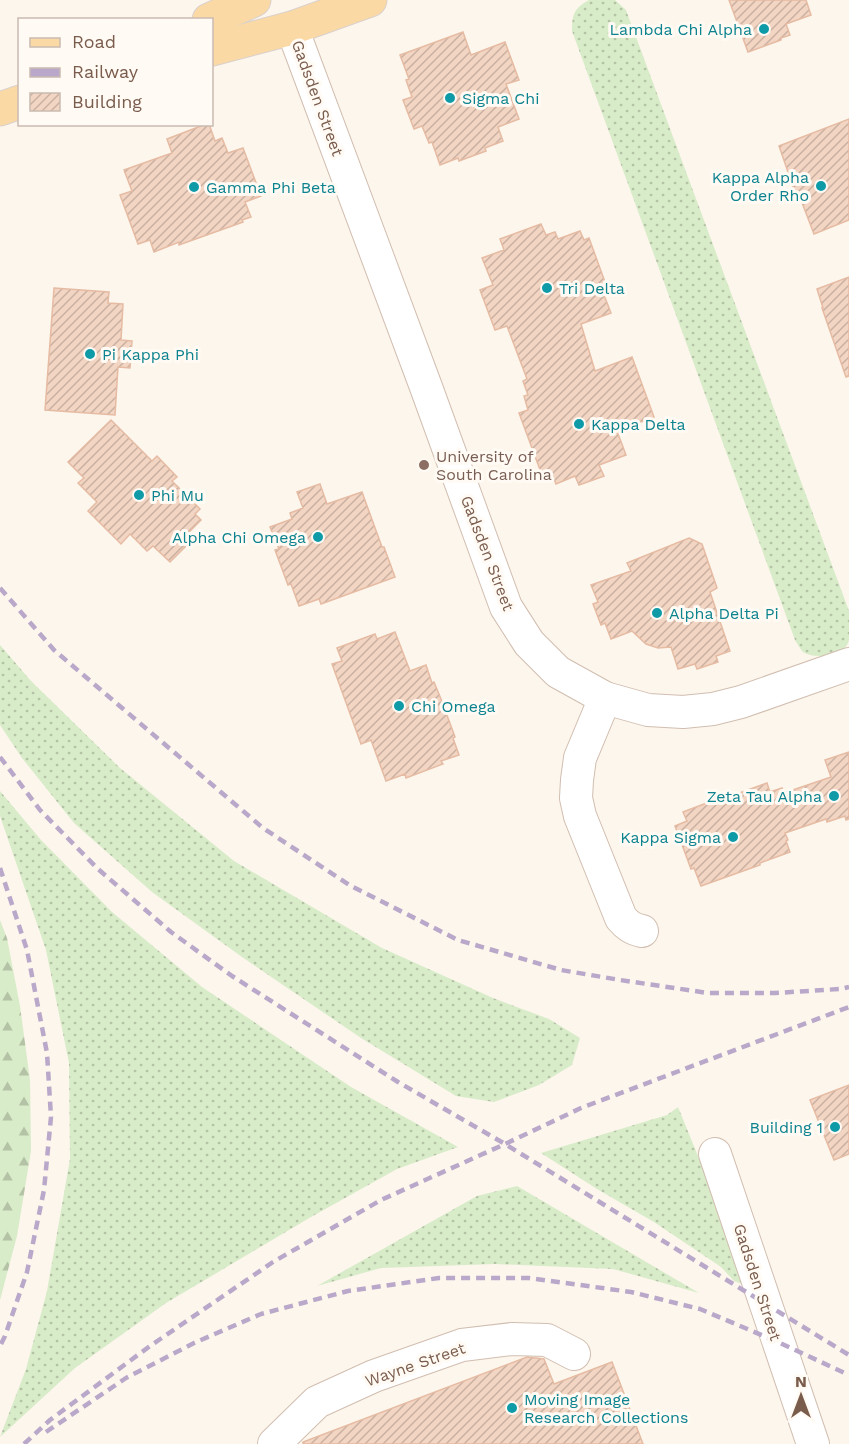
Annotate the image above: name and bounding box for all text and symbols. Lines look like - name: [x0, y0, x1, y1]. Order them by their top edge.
- legend: [18, 18, 213, 126]
- place label: Lambda Chi Alpha: [610, 20, 752, 39]
- marker: Lambda Chi Alpha: [757, 22, 771, 36]
- text: Road: [72, 31, 116, 52]
- street label: Gadsden Street: [288, 38, 347, 159]
- text: Railway: [72, 61, 139, 82]
- place label: Sigma Chi: [462, 89, 539, 108]
- text: Building: [72, 91, 142, 112]
- marker: Sigma Chi: [443, 91, 457, 105]
- place label: Kappa Alpha Order Rho: [712, 168, 809, 205]
- place label: Gamma Phi Beta: [206, 178, 336, 197]
- marker: Kappa Alpha Order Rho: [814, 179, 828, 193]
- marker: Gamma Phi Beta: [187, 180, 201, 194]
- place label: Tri Delta: [559, 279, 625, 298]
- marker: Tri Delta: [540, 281, 554, 295]
- place label: Pi Kappa Phi: [102, 345, 199, 364]
- marker: Pi Kappa Phi: [83, 347, 97, 361]
- place label: Kappa Delta: [591, 415, 686, 434]
- marker: Kappa Delta: [572, 417, 586, 431]
- place label: University of South Carolina: [436, 447, 552, 484]
- marker: University of South Carolina: [417, 458, 431, 472]
- place label: Phi Mu: [151, 486, 204, 505]
- marker: Phi Mu: [132, 488, 146, 502]
- street label: Gadsden Street: [457, 493, 518, 614]
- place label: Alpha Chi Omega: [172, 528, 306, 547]
- marker: Alpha Chi Omega: [311, 530, 325, 544]
- place label: Alpha Delta Pi: [669, 604, 779, 623]
- marker: Alpha Delta Pi: [650, 606, 664, 620]
- place label: Chi Omega: [411, 697, 496, 716]
- marker: Chi Omega: [392, 699, 406, 713]
- place label: Zeta Tau Alpha: [707, 787, 822, 806]
- marker: Zeta Tau Alpha: [827, 789, 841, 803]
- place label: Kappa Sigma: [620, 828, 721, 847]
- marker: Kappa Sigma: [726, 830, 740, 844]
- place label: Building 1: [749, 1118, 823, 1137]
- marker: Building 1: [828, 1120, 842, 1134]
- street label: Gadsden Street: [730, 1221, 785, 1343]
- street label: Wayne Street: [363, 1338, 468, 1390]
- north arrow: [771, 1366, 831, 1426]
- text: N: [795, 1372, 807, 1391]
- place label: Moving Image Research Collections: [524, 1390, 688, 1427]
- marker: Moving Image Research Collections: [505, 1401, 519, 1415]

